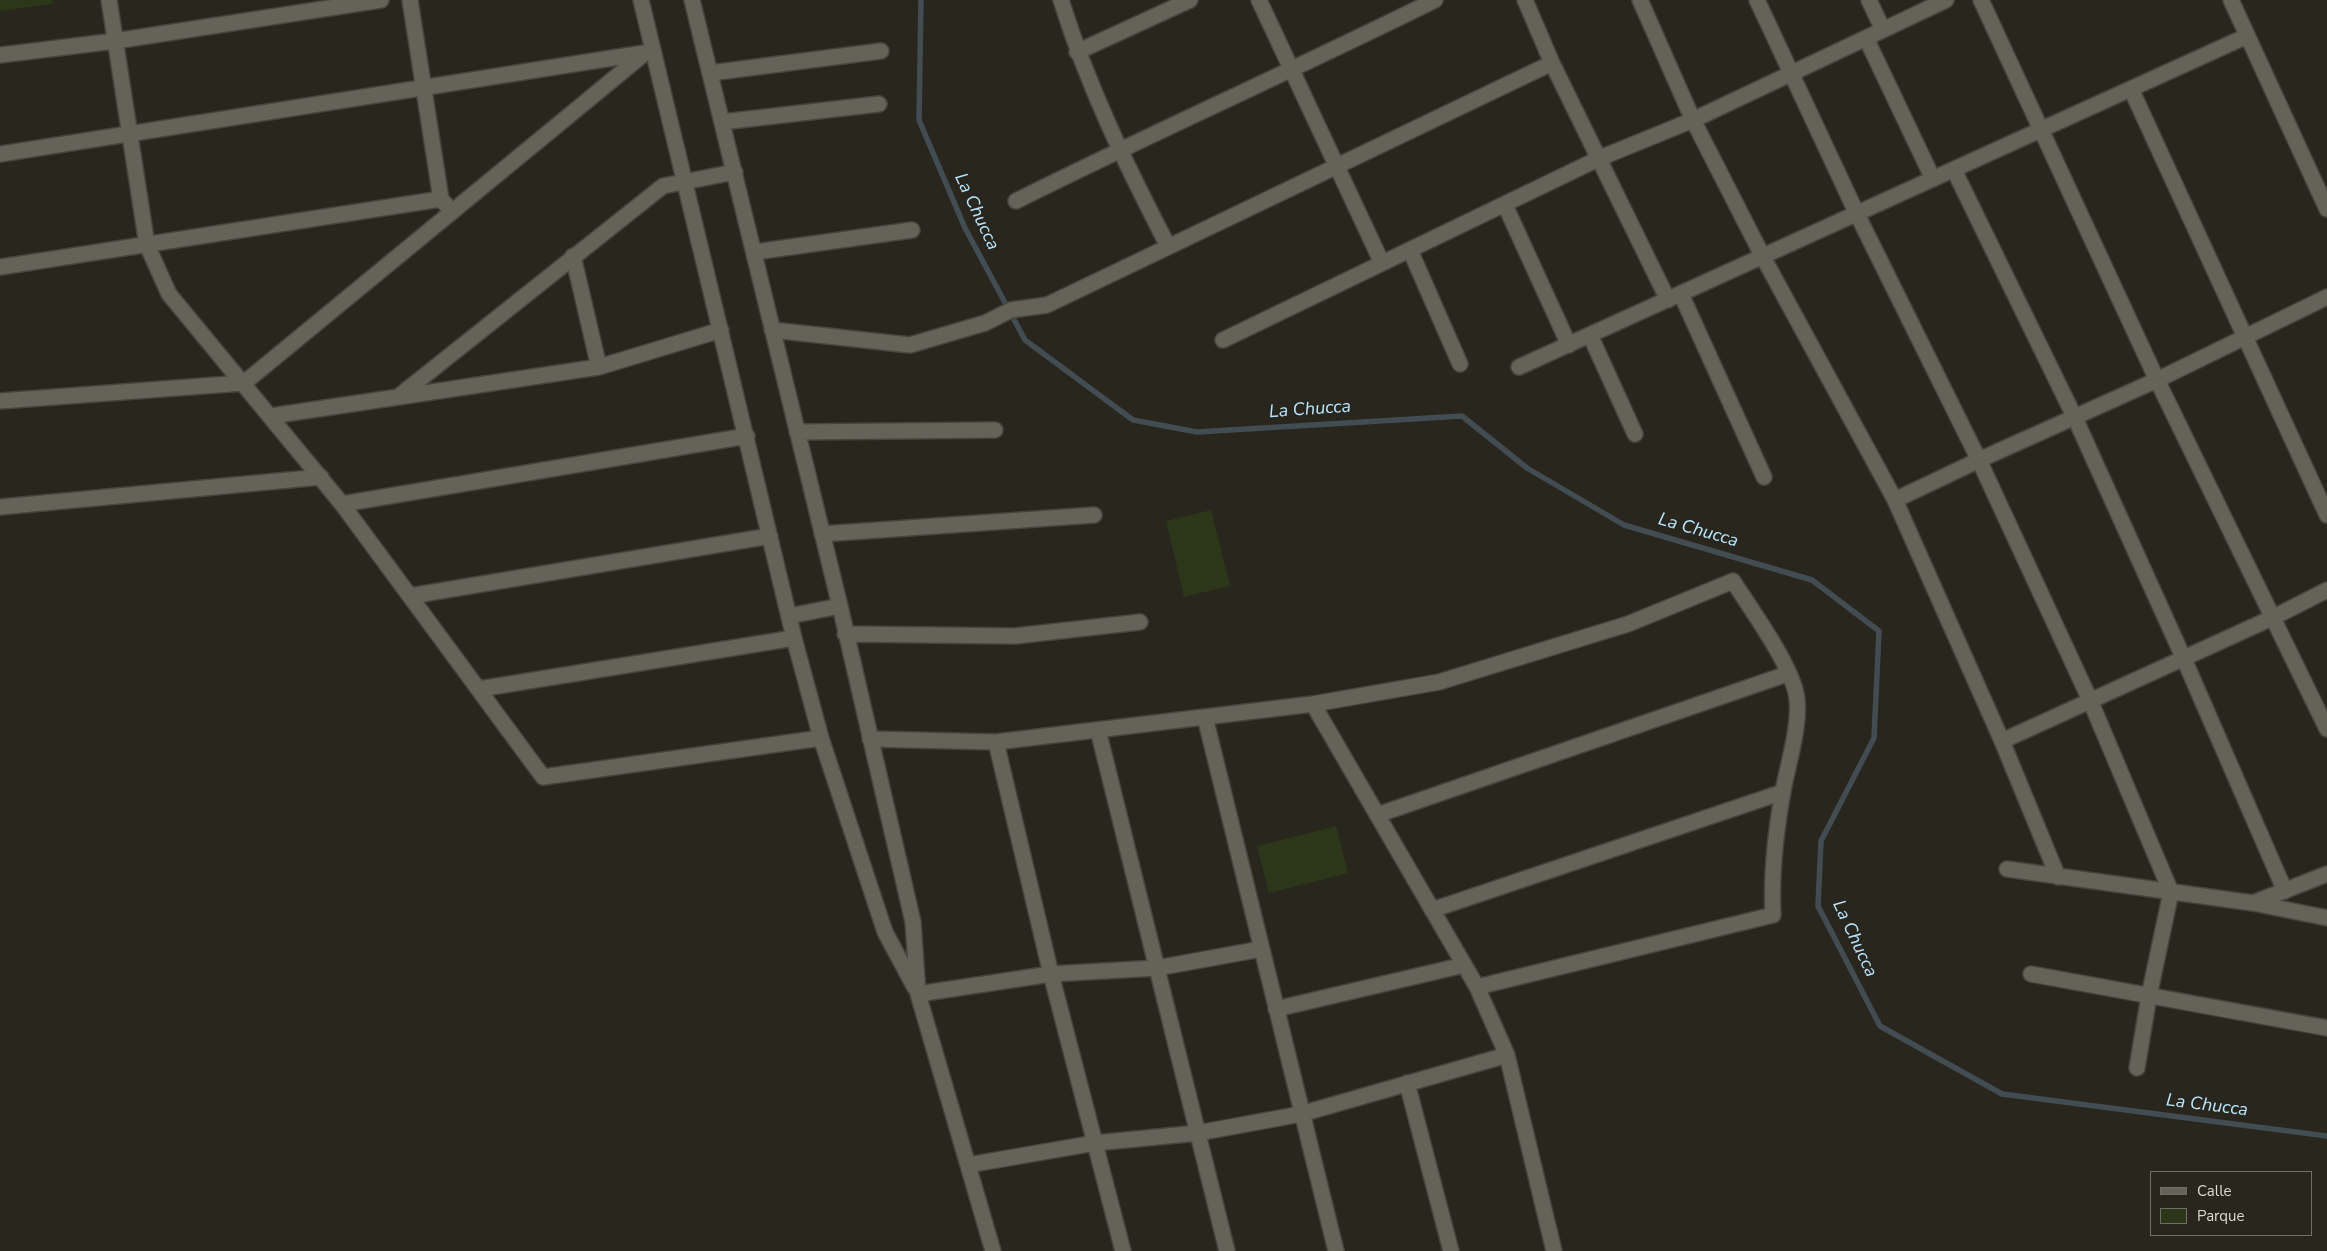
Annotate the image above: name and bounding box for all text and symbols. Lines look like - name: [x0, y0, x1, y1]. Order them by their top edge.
- water label: La Chucca: [949, 170, 1003, 254]
- water label: La Chucca: [1268, 396, 1352, 424]
- water label: La Chucca: [1655, 509, 1741, 553]
- water label: La Chucca: [1827, 897, 1881, 981]
- water label: La Chucca: [2165, 1090, 2249, 1122]
- legend: [2150, 1171, 2312, 1236]
- text: Calle: [2197, 1181, 2232, 1201]
- text: Parque: [2197, 1206, 2245, 1226]

